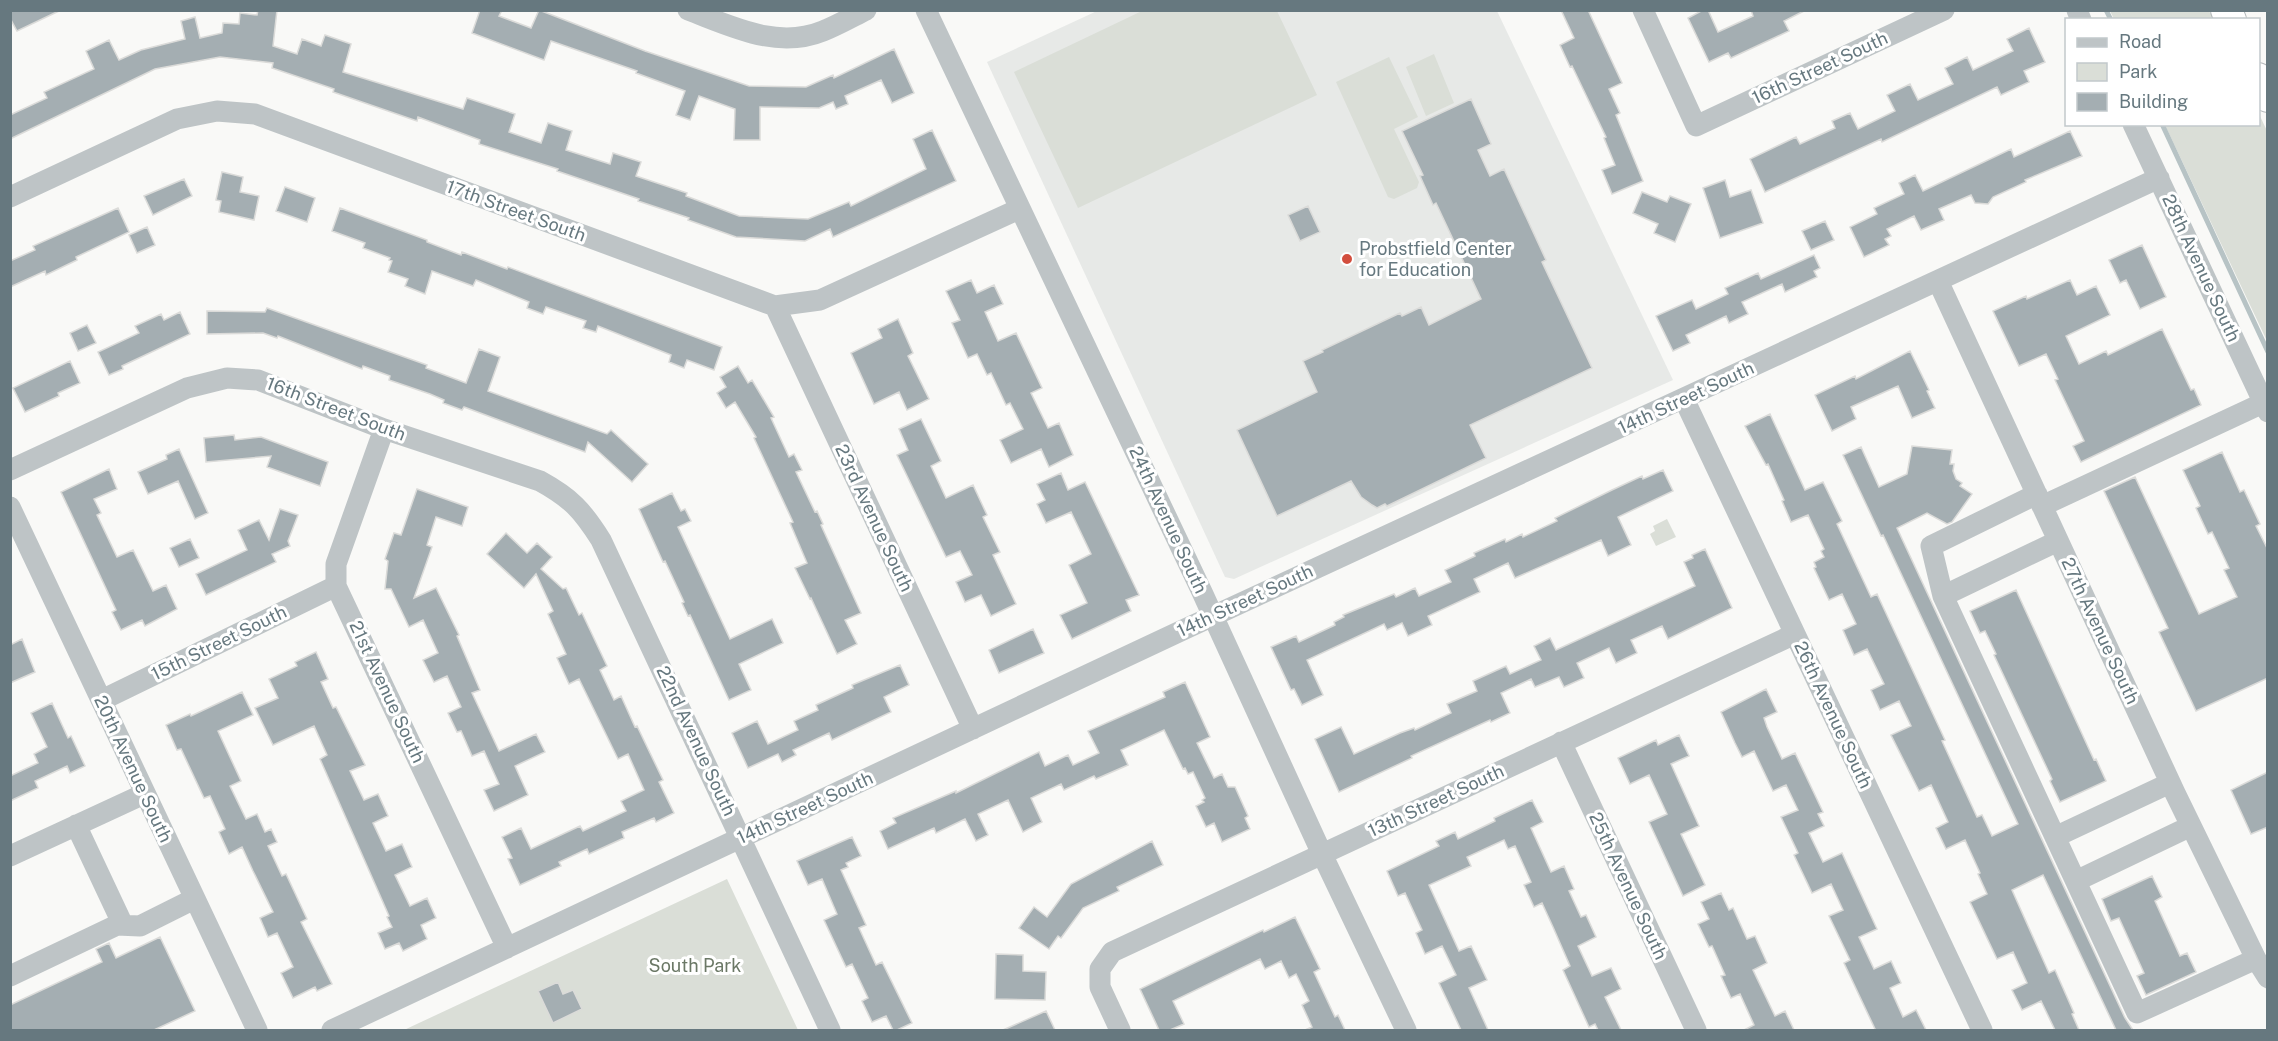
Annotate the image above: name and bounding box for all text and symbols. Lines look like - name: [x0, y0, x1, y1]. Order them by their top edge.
- legend: [2065, 18, 2260, 126]
- street label: 16th Street South: [1749, 27, 1891, 108]
- text: Road: [2119, 31, 2162, 52]
- text: Park: [2119, 61, 2157, 82]
- text: Building: [2119, 91, 2188, 112]
- street label: 17th Street South: [444, 176, 589, 246]
- street label: 28th Avenue South: [2158, 191, 2245, 345]
- place label: Probstfield Center for Education: [1359, 238, 1512, 280]
- marker: Probstfield Center for Education: [1340, 252, 1354, 266]
- street label: 14th Street South: [1615, 357, 1757, 438]
- street label: 16th Street South: [264, 372, 409, 445]
- street label: 23rd Avenue South: [831, 441, 918, 595]
- street label: 24th Avenue South: [1125, 443, 1212, 597]
- street label: 27th Avenue South: [2057, 554, 2144, 707]
- street label: 14th Street South: [1174, 560, 1316, 641]
- street label: 15th Street South: [148, 601, 290, 684]
- street label: 21st Avenue South: [345, 617, 430, 766]
- street label: 26th Avenue South: [1790, 638, 1877, 792]
- street label: 22nd Avenue South: [652, 662, 740, 819]
- street label: 20th Avenue South: [90, 692, 177, 846]
- street label: 13th Street South: [1365, 760, 1507, 841]
- street label: 14th Street South: [734, 767, 876, 848]
- street label: 25th Avenue South: [1585, 809, 1672, 963]
- park label: South Park: [649, 955, 741, 976]

